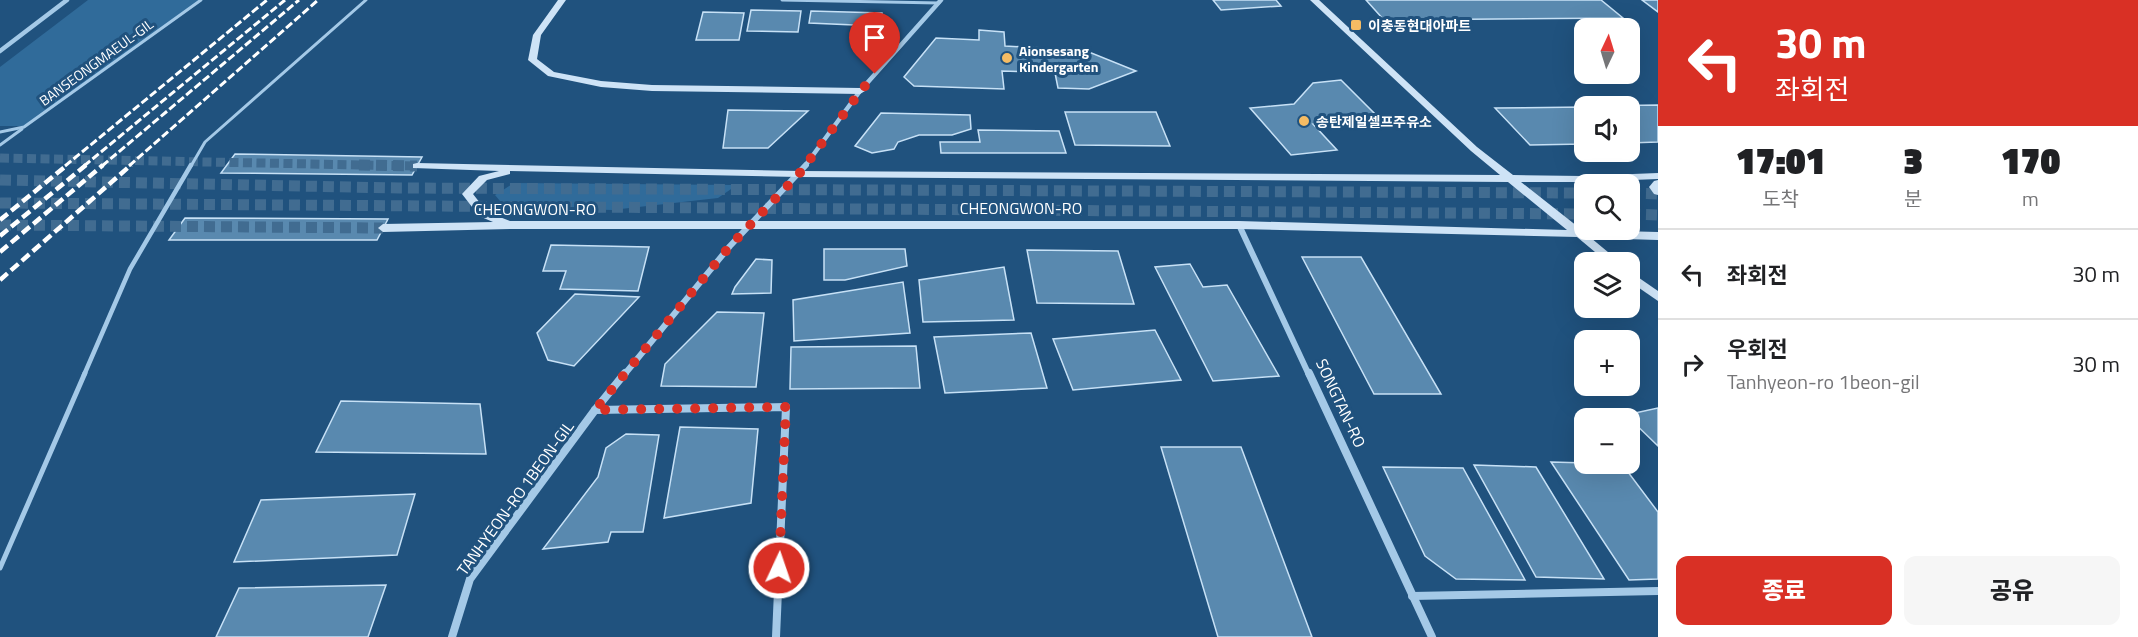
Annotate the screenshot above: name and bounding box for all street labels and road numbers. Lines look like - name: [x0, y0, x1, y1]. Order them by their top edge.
- street label: BANSEONGMAEUL-GIL: [35, 13, 158, 111]
- street label: CHEONGWON-RO: [960, 196, 1082, 220]
- street label: CHEONGWON-RO: [474, 197, 596, 221]
- street label: SONGTAN-RO: [1310, 355, 1372, 451]
- street label: TANHYEON-RO 1BEON-GIL: [451, 416, 580, 580]

